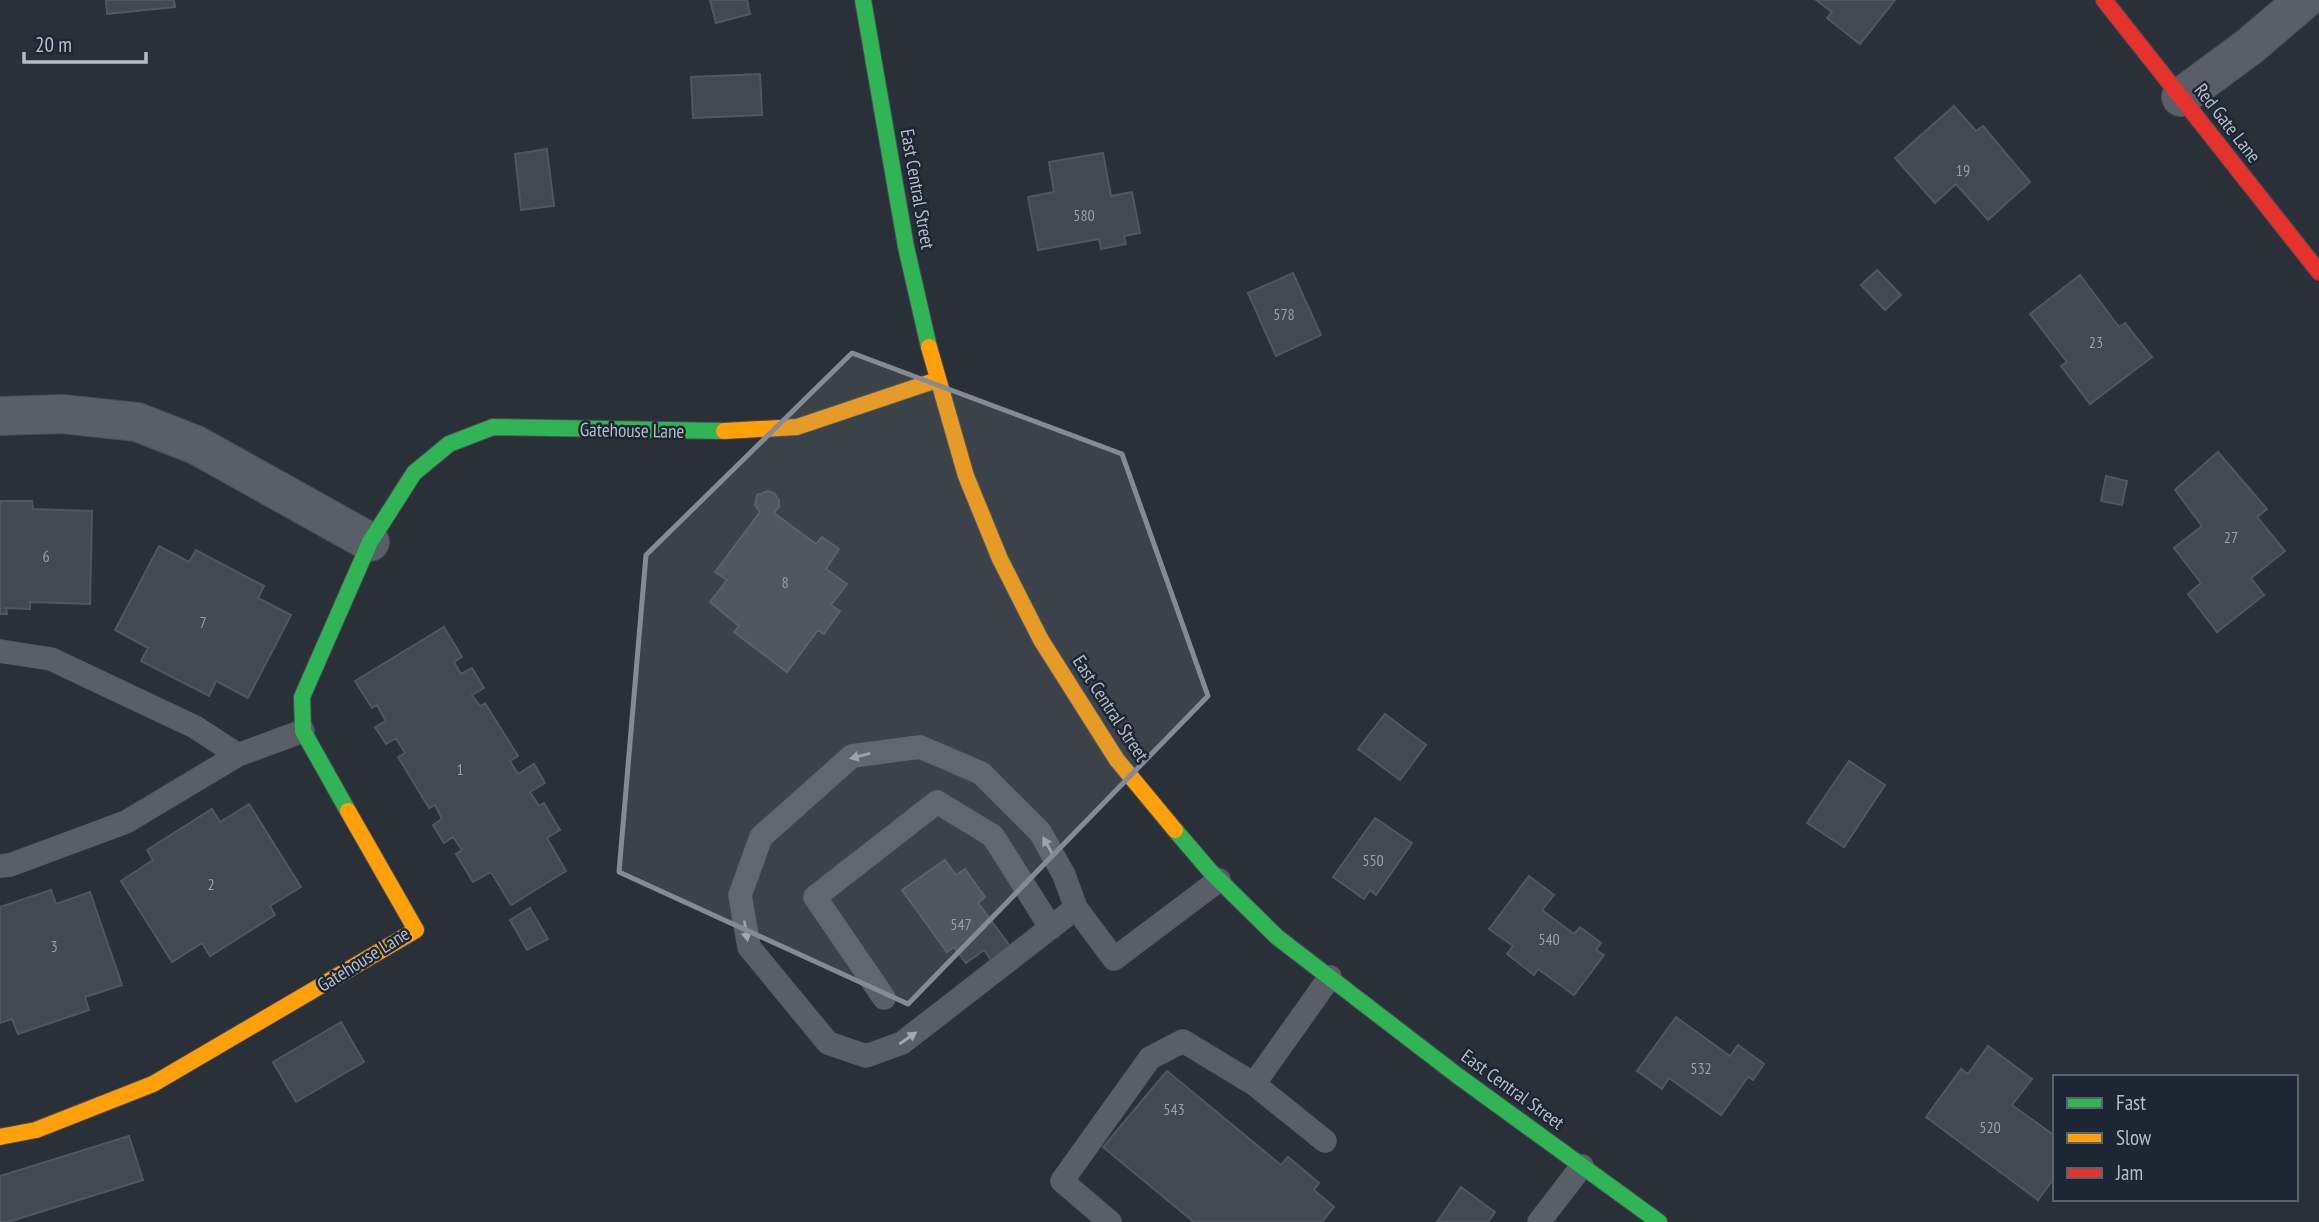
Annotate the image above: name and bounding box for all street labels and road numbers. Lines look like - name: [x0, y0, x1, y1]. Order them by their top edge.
- street label: Red Gate Lane: [2190, 79, 2266, 167]
- street label: East Central Street: [896, 127, 941, 252]
- street label: Gatehouse Lane: [580, 417, 685, 443]
- street label: East Central Street: [1068, 650, 1155, 766]
- street label: Gatehouse Lane: [312, 921, 414, 997]
- street label: East Central Street: [1457, 1044, 1570, 1135]

